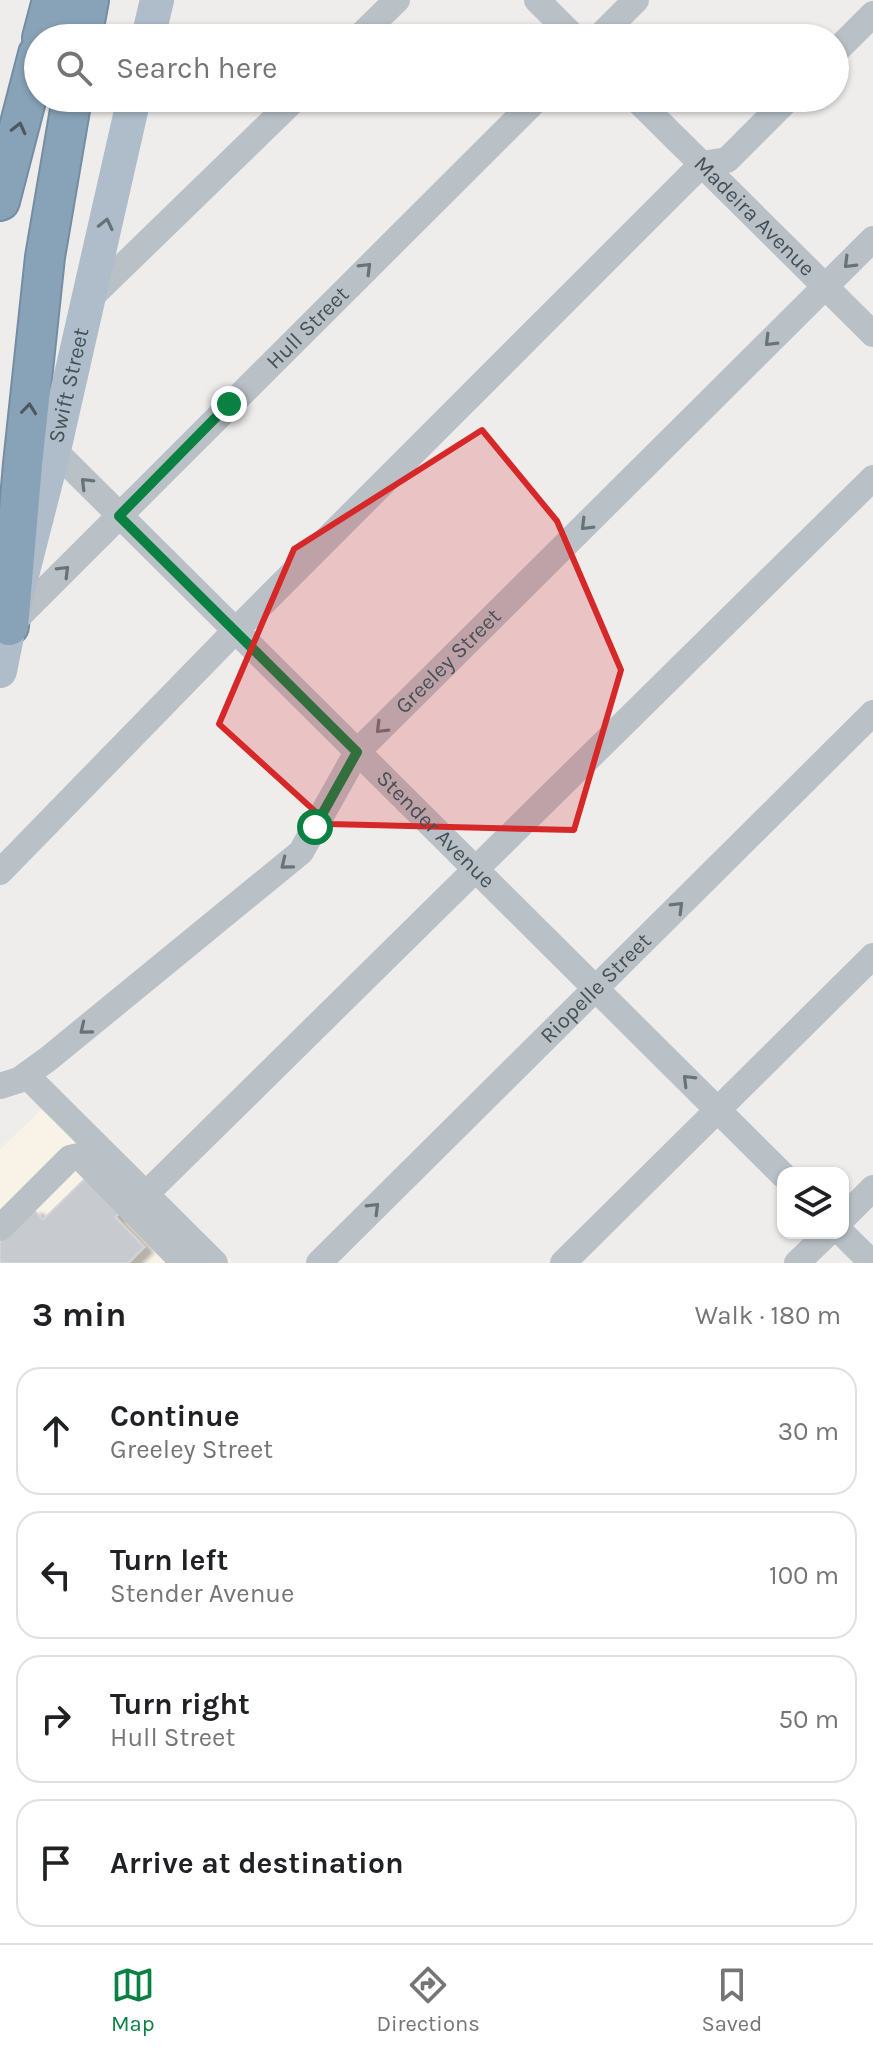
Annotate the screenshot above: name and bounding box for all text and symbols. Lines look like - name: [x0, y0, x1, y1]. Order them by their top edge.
- search box: [24, 24, 849, 112]
- icon: search: [52, 46, 96, 90]
- text: Search here: [116, 50, 277, 86]
- one-way arrow: [10, 121, 27, 135]
- street label: Madeira Avenue: [689, 151, 820, 282]
- one-way arrow: [96, 218, 113, 231]
- one-way arrow: [844, 253, 858, 268]
- one-way arrow: [357, 263, 371, 278]
- street label: Hull Street: [261, 281, 354, 375]
- street label: Swift Street: [43, 325, 94, 445]
- one-way arrow: [765, 332, 779, 346]
- route end: [211, 386, 247, 422]
- one-way arrow: [20, 402, 37, 415]
- one-way arrow: [81, 478, 95, 492]
- one-way arrow: [581, 515, 595, 530]
- one-way arrow: [55, 566, 69, 580]
- street label: Greeley Street: [390, 603, 506, 719]
- one-way arrow: [376, 718, 391, 733]
- street label: Stender Avenue: [371, 765, 500, 894]
- route start: [297, 809, 333, 845]
- one-way arrow: [281, 854, 295, 869]
- one-way arrow: [669, 902, 683, 916]
- street label: Riopelle Street: [535, 928, 657, 1049]
- one-way arrow: [79, 1019, 94, 1033]
- one-way arrow: [683, 1075, 697, 1089]
- map controls: [777, 1167, 849, 1239]
- button: layers: [777, 1167, 849, 1239]
- one-way arrow: [365, 1203, 379, 1217]
- text: 3 min: [32, 1295, 126, 1335]
- text: Walk · 180 m: [695, 1300, 841, 1331]
- text: Continue: [110, 1398, 240, 1434]
- icon: ahead: [34, 1409, 78, 1453]
- text: 30 m: [778, 1416, 839, 1447]
- text: Greeley Street: [110, 1434, 273, 1465]
- text: Turn left: [110, 1542, 228, 1578]
- icon: left: [34, 1553, 78, 1597]
- text: 100 m: [769, 1560, 839, 1591]
- text: Stender Avenue: [110, 1578, 294, 1609]
- text: Turn right: [110, 1686, 250, 1722]
- icon: right: [34, 1697, 78, 1741]
- text: 50 m: [778, 1704, 839, 1735]
- text: Hull Street: [110, 1722, 235, 1753]
- icon: arrive: [34, 1841, 78, 1885]
- text: Arrive at destination: [110, 1845, 404, 1881]
- tab: Map: [111, 1963, 155, 2037]
- tab: Directions: [376, 1963, 480, 2037]
- tab: Saved: [701, 1963, 762, 2037]

